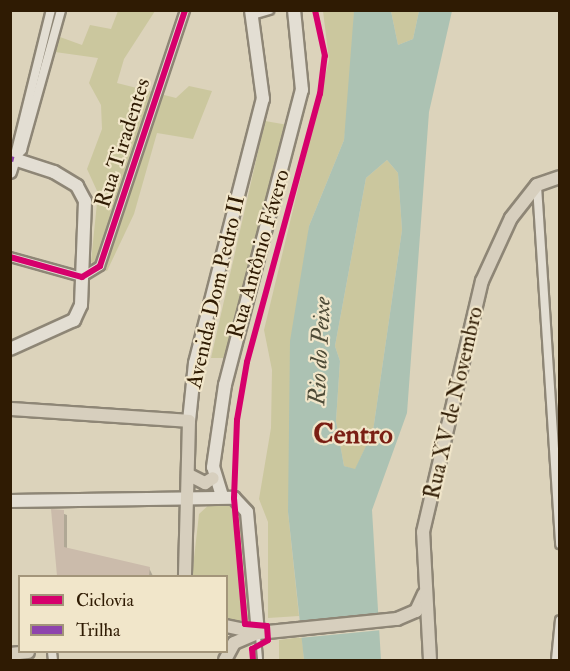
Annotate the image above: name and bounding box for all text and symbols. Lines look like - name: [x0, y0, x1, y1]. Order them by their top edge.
- street label: Rua Tiradentes: [90, 75, 156, 211]
- street label: Rua Antônio Fávero: [222, 166, 296, 342]
- street label: Avenida Dom Pedro II: [181, 193, 251, 391]
- water label: Rio do Peixe: [303, 296, 337, 406]
- street label: Rua XV de Novembro: [419, 304, 489, 502]
- district label: Centro: [313, 418, 393, 452]
- legend: [18, 575, 228, 653]
- text: Ciclovia: [76, 589, 134, 612]
- text: Trilha: [76, 619, 120, 642]

